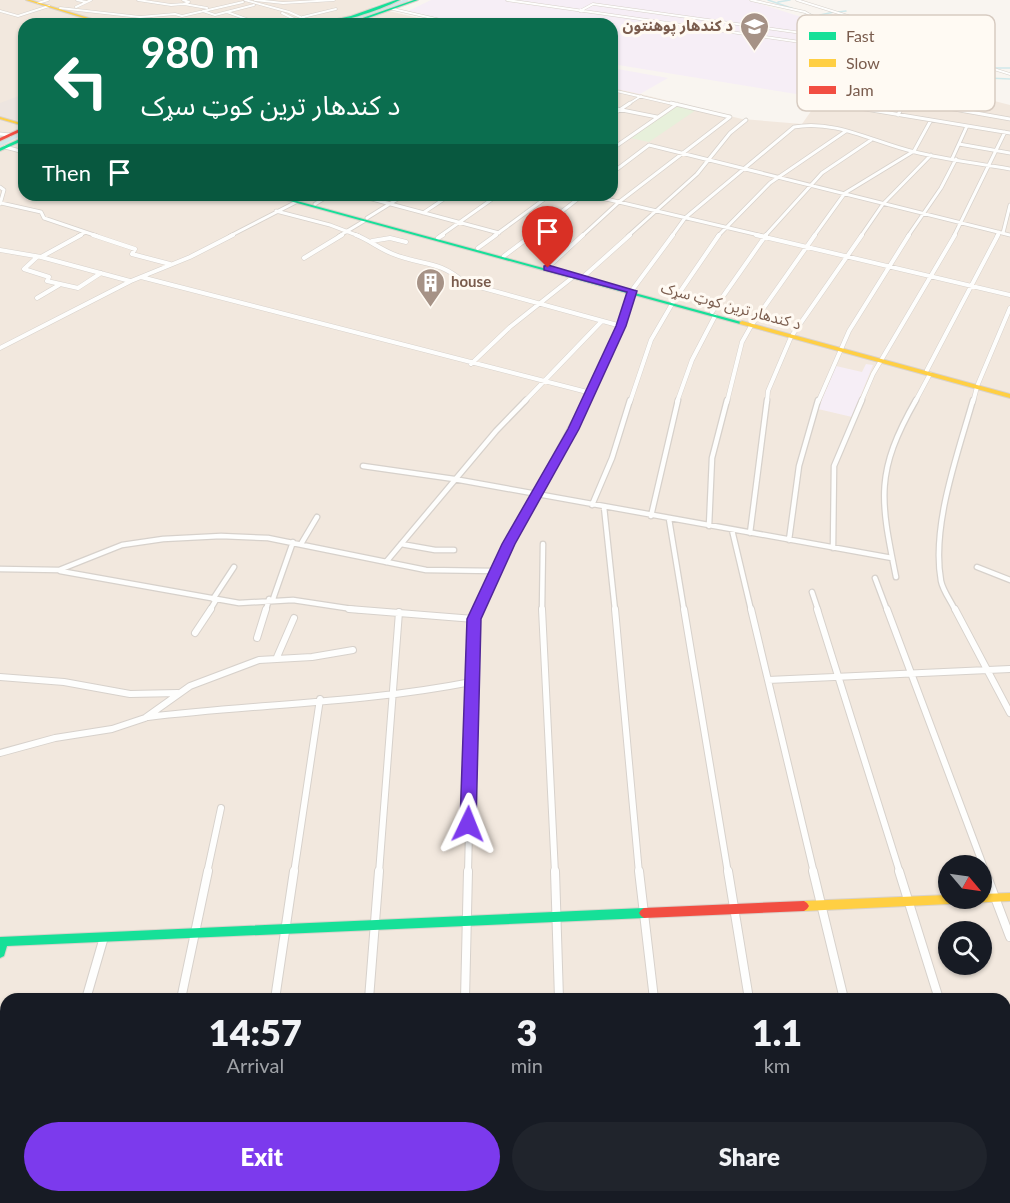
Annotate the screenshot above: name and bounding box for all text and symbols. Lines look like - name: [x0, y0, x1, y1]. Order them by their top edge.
- school or university icon: د کندهار پوهنتون: [738, 10, 770, 52]
- legend: [797, 15, 995, 111]
- place label: د کندهار پوهنتون: [623, 16, 733, 36]
- text: Fast: [846, 26, 875, 45]
- text: 980 m: [141, 27, 259, 77]
- icon: left: [42, 42, 120, 120]
- text: Slow: [846, 53, 880, 72]
- text: Jam: [846, 80, 874, 99]
- text: د کندهار ترين کوټ سړک: [141, 88, 400, 121]
- icon: arrive: [103, 156, 136, 189]
- text: Then: [42, 159, 91, 186]
- pin: [522, 206, 573, 268]
- icon: arrive: [531, 215, 564, 248]
- building icon: house: [414, 266, 446, 308]
- place label: house: [451, 272, 491, 290]
- street label: د کندهار ترين کوټ سړک: [659, 278, 803, 333]
- position arrow: [436, 792, 500, 856]
- north arrow: [938, 855, 992, 909]
- map controls: [938, 855, 992, 975]
- button: search: [938, 921, 992, 975]
- text: 14:57: [209, 1010, 302, 1054]
- text: 3: [516, 1010, 537, 1054]
- text: 1.1: [752, 1010, 802, 1054]
- text: Arrival: [227, 1053, 284, 1077]
- text: min: [511, 1053, 543, 1077]
- text: km: [764, 1053, 790, 1077]
- button: Exit: [24, 1122, 500, 1191]
- button: Share: [512, 1122, 987, 1191]

